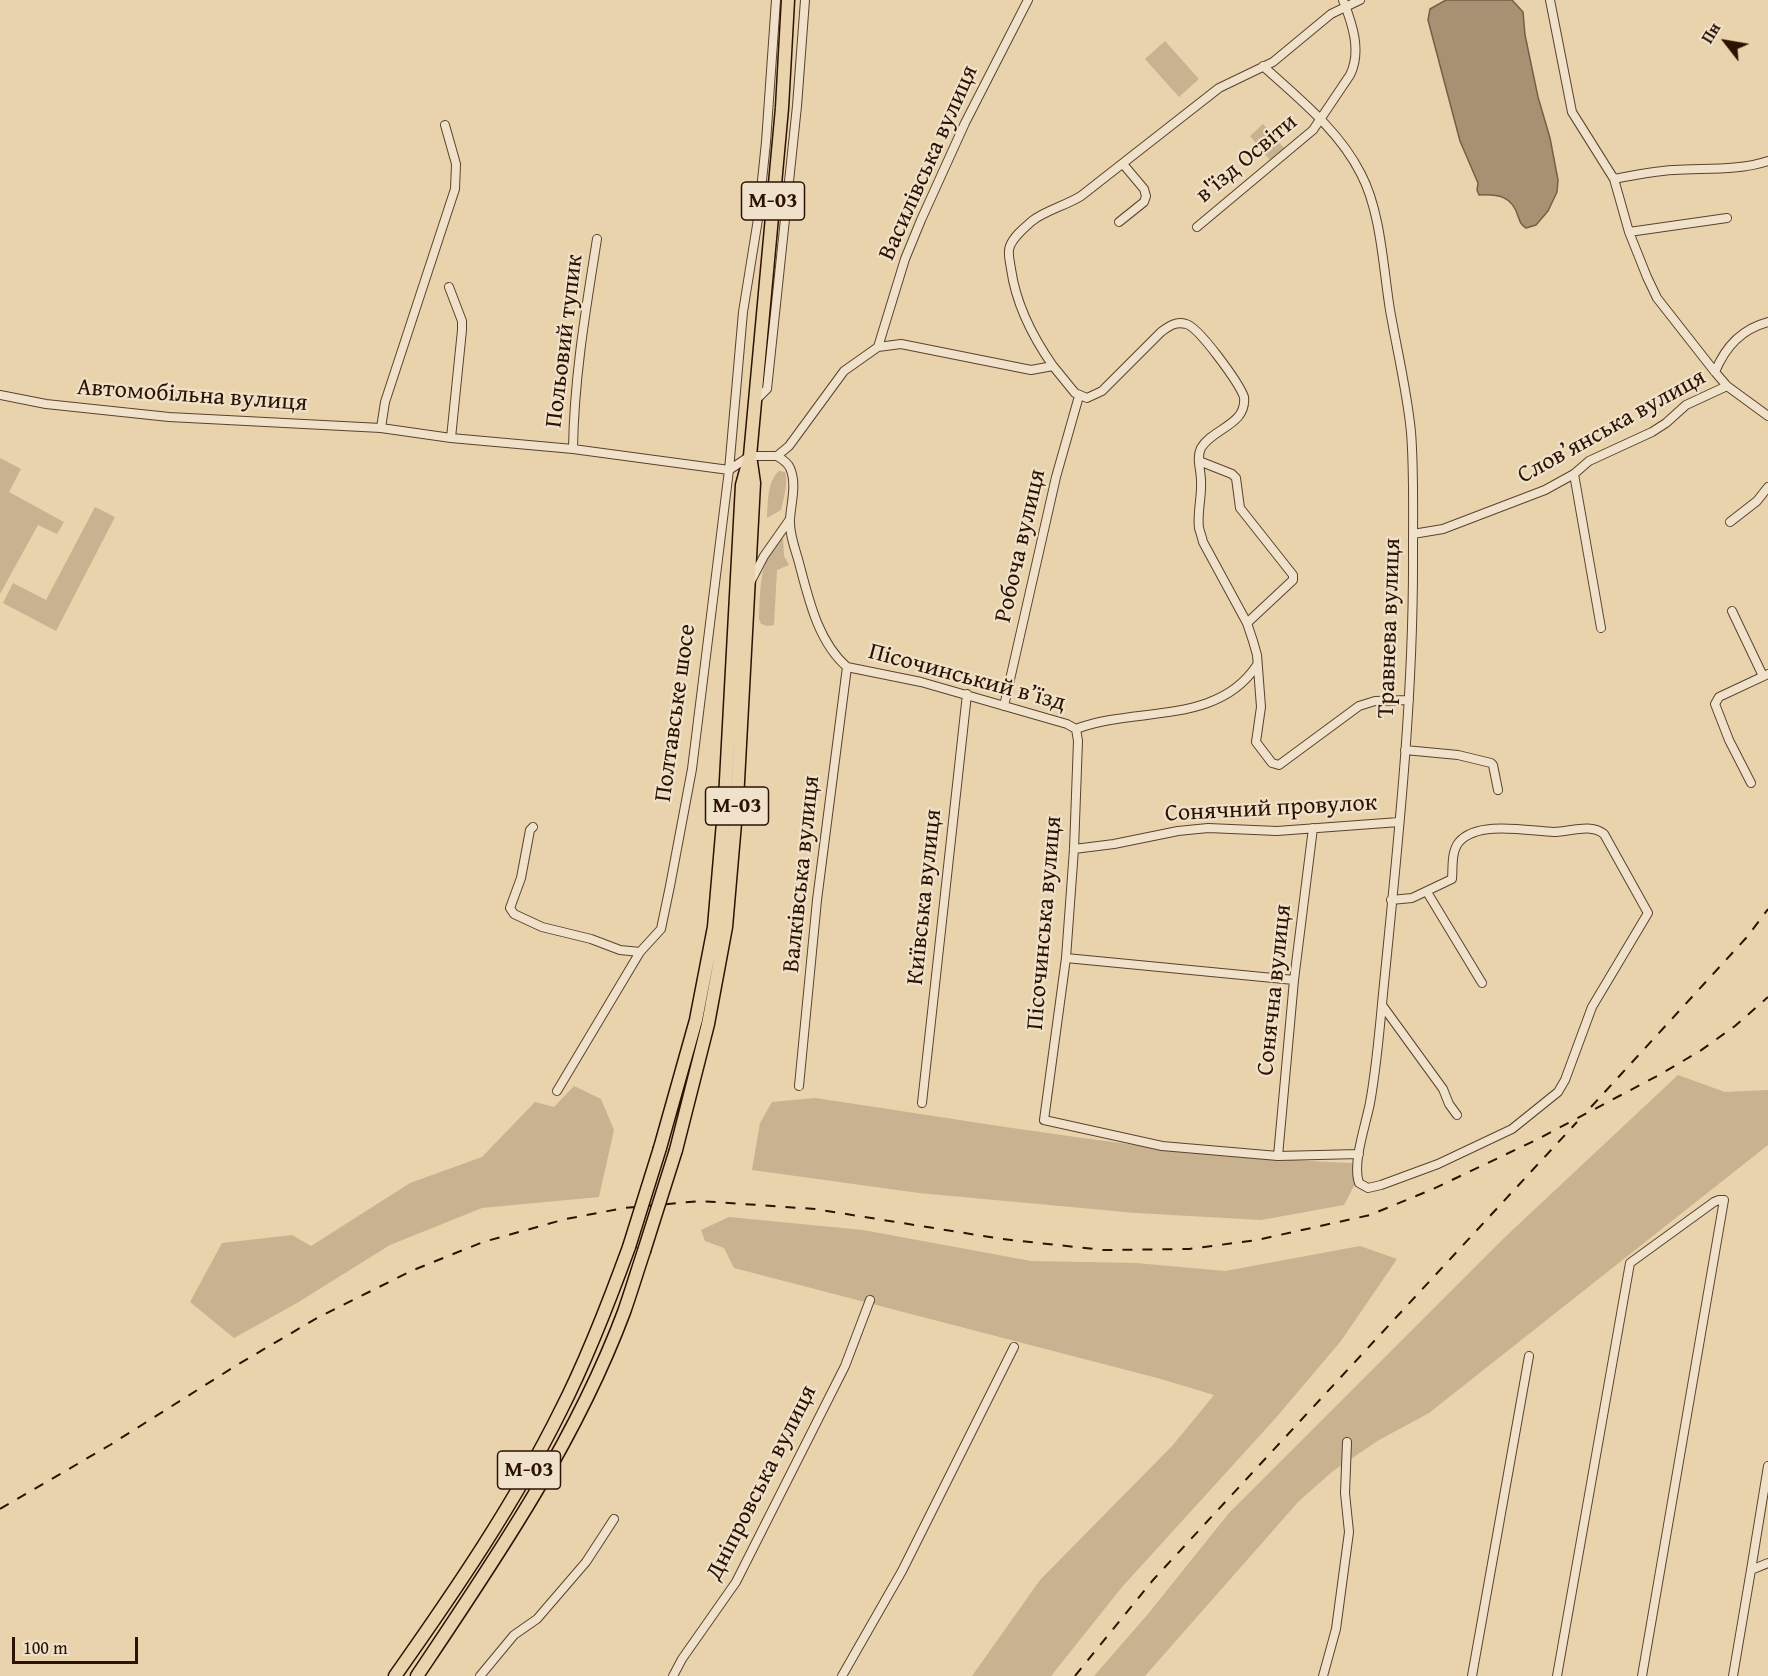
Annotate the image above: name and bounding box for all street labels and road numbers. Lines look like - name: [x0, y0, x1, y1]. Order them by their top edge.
- street label: Василівська вулиця: [873, 61, 985, 265]
- street label: в'їзд Освіти: [1190, 108, 1304, 210]
- road number: М-03: [742, 182, 804, 220]
- street label: Польовий тупик: [540, 253, 590, 429]
- street label: Слов’янська вулиця: [1513, 363, 1711, 491]
- street label: Автомобільна вулиця: [76, 374, 308, 418]
- street label: Робоча вулиця: [989, 467, 1053, 625]
- street label: Травнева вулиця: [1372, 537, 1408, 719]
- street label: Полтавське шосе: [649, 622, 703, 804]
- street label: Пісочинський в’їзд: [865, 638, 1069, 718]
- street label: Валківська вулиця: [777, 774, 827, 974]
- road number: М-03: [706, 787, 768, 825]
- street label: Сонячний провулок: [1164, 789, 1378, 829]
- street label: Київська вулиця: [901, 808, 949, 986]
- street label: Пісочинська вулиця: [1021, 815, 1069, 1031]
- street label: Сонячна вулиця: [1252, 903, 1298, 1077]
- street label: Дніпровська вулиця: [700, 1381, 824, 1585]
- road number: М-03: [498, 1451, 560, 1489]

